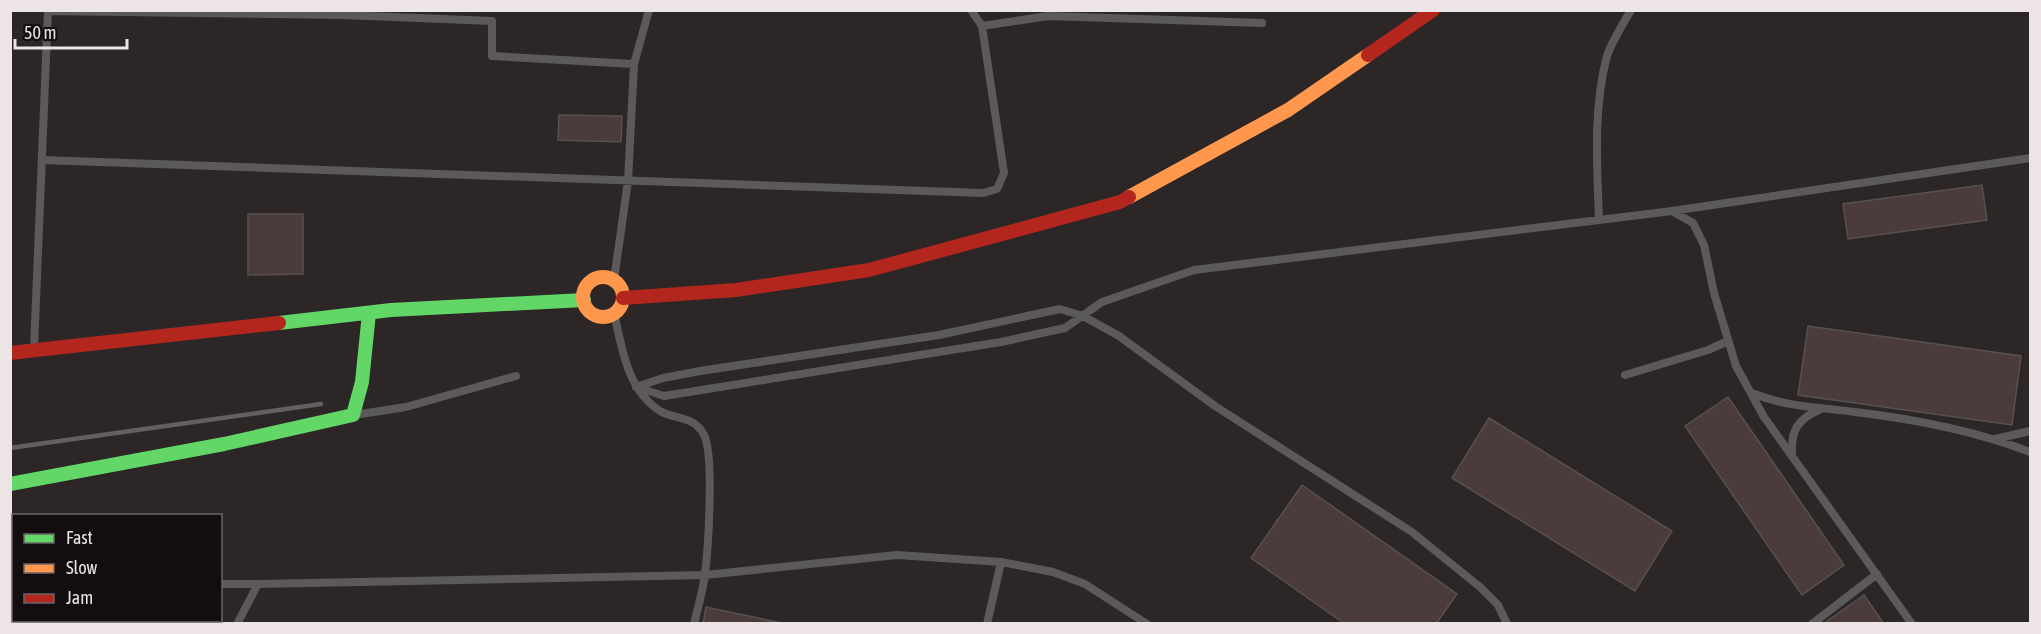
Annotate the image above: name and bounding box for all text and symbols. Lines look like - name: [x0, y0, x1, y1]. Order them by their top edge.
- scale bar: [15, 12, 128, 50]
- text: 50 m: [24, 22, 56, 43]
- legend: [12, 514, 222, 622]
- text: Fast: [66, 527, 93, 548]
- text: Slow: [66, 557, 97, 578]
- text: Jam: [66, 587, 93, 608]

